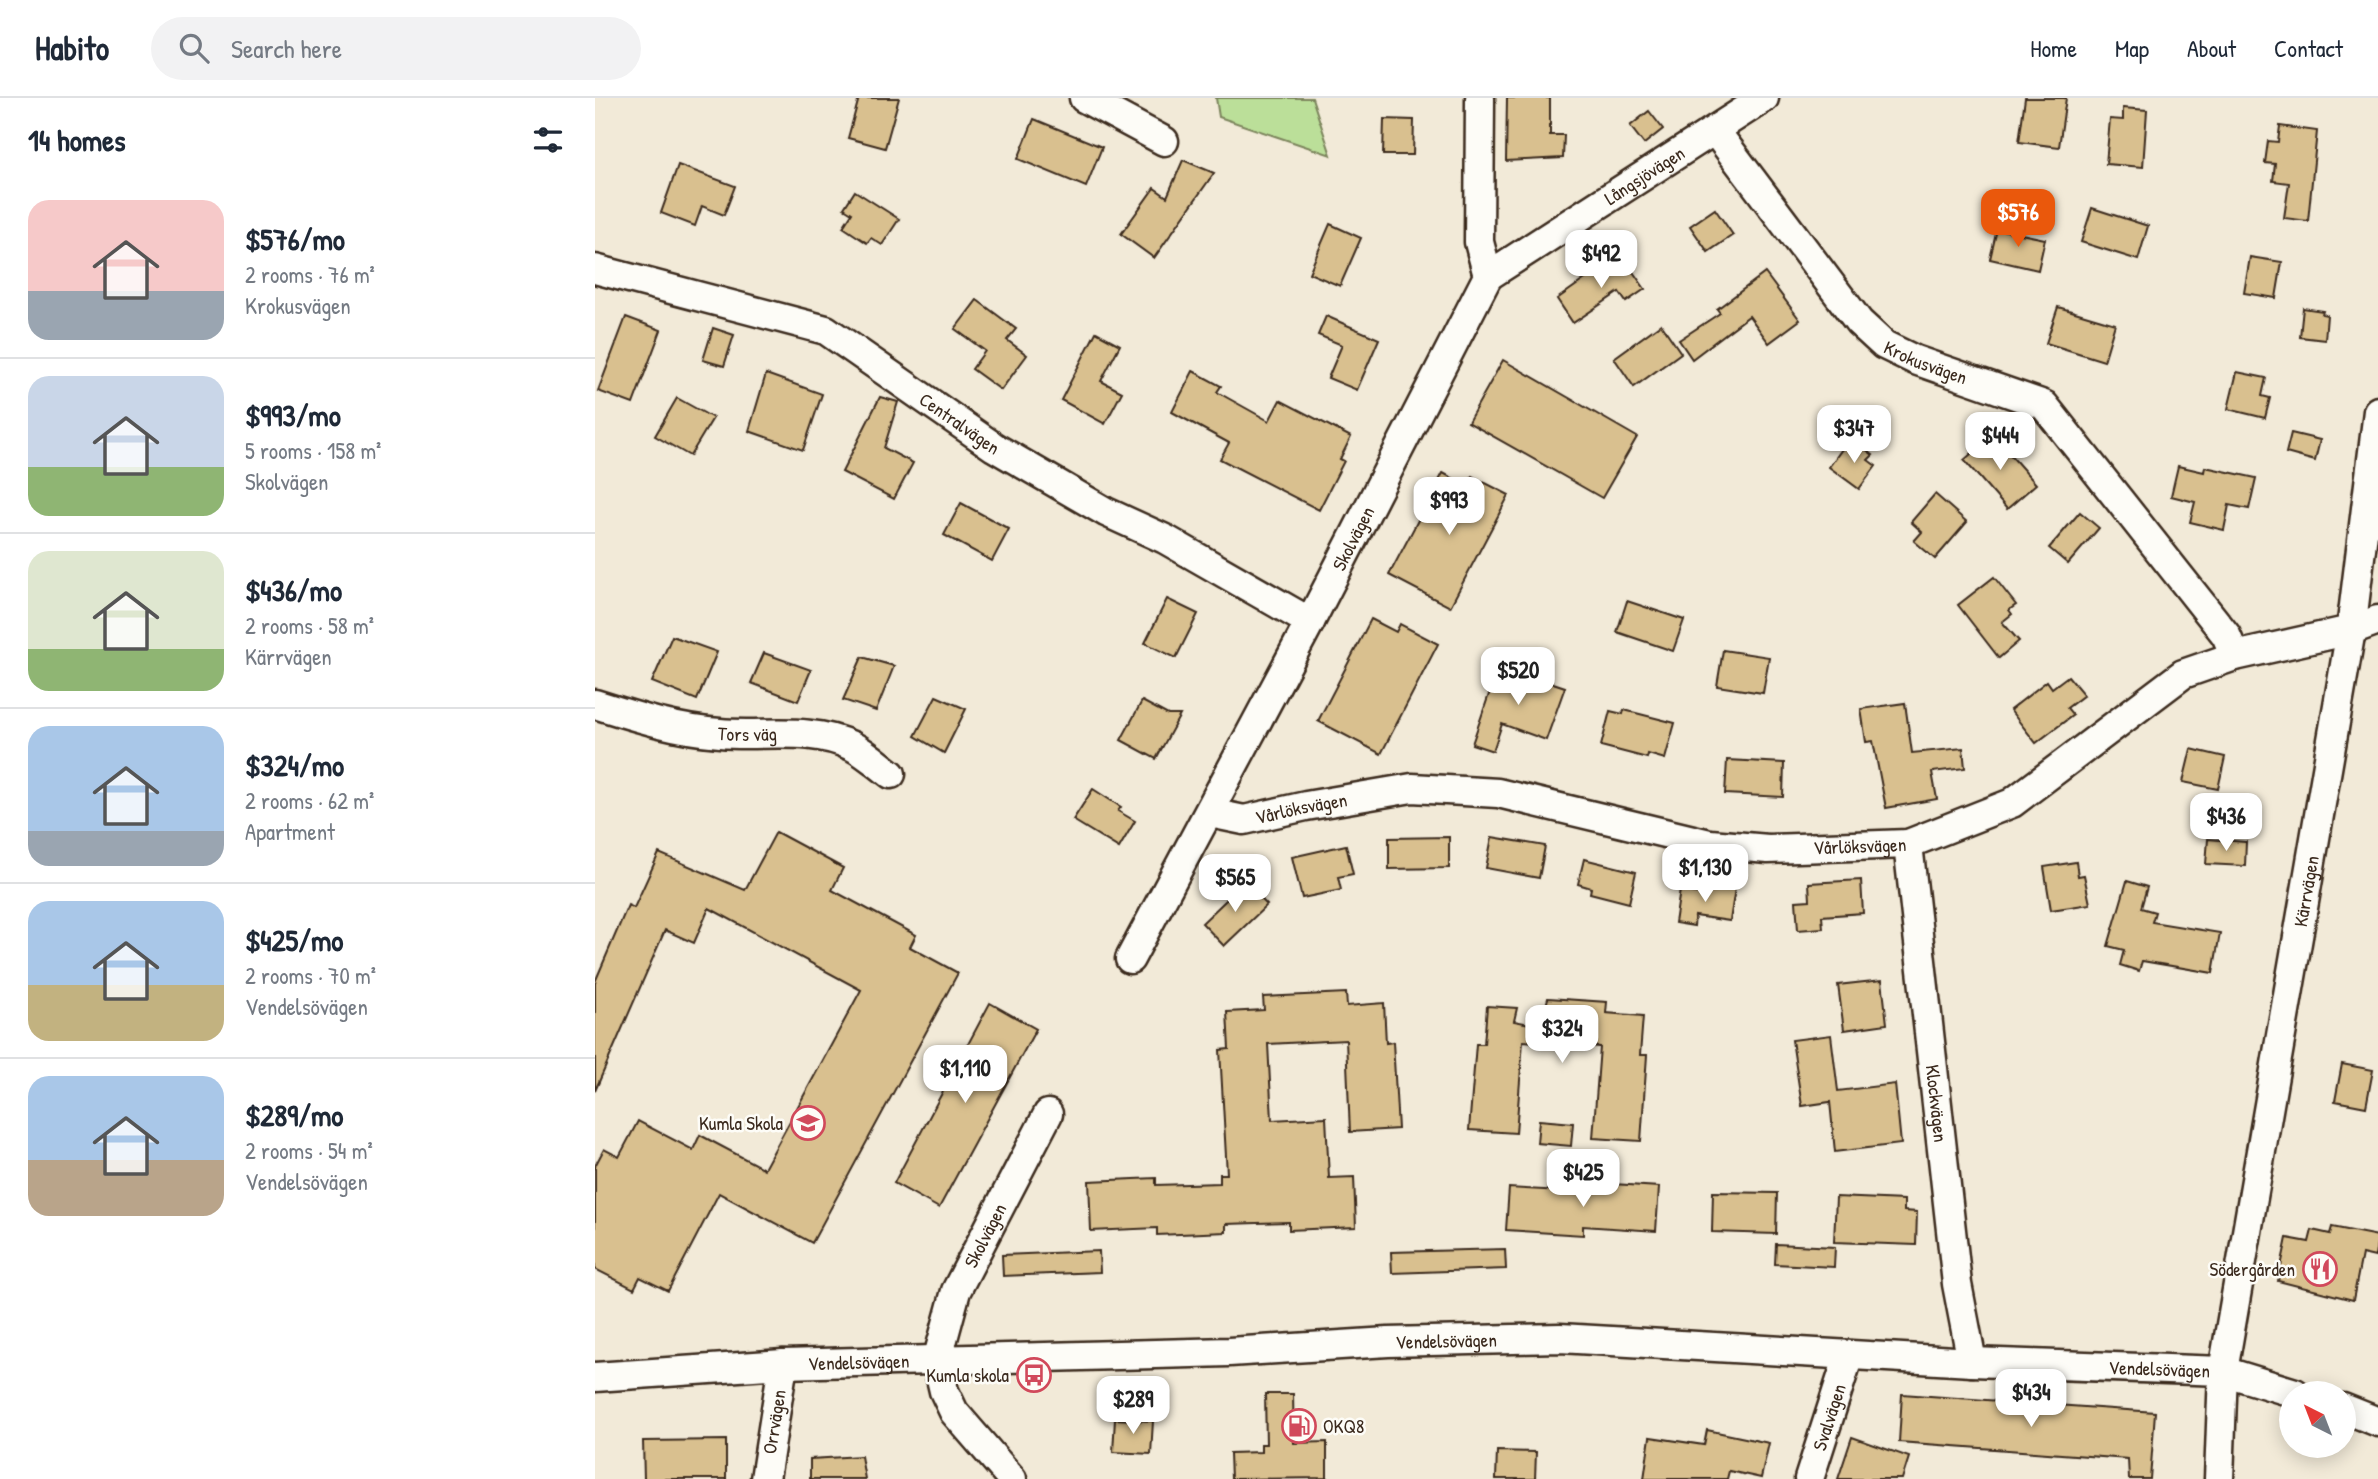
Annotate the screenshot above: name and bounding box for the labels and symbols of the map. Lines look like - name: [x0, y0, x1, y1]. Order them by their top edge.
- street label: Långsjövägen: [1599, 140, 1689, 211]
- pin: $576: [1977, 190, 2059, 249]
- pin: $492: [1560, 230, 1642, 290]
- street label: Krokusvägen: [1880, 334, 1971, 390]
- street label: Centralvägen: [914, 386, 1005, 461]
- pin: $347: [1813, 406, 1895, 465]
- pin: $444: [1959, 412, 2041, 472]
- pin: $993: [1408, 478, 1490, 537]
- street label: Skolvägen: [1326, 502, 1380, 575]
- pin: $520: [1477, 648, 1559, 707]
- street label: Tors väg: [717, 720, 777, 747]
- street label: Vårlöksvägen: [1253, 786, 1349, 830]
- pin: $436: [2185, 794, 2267, 853]
- street label: Vårlöksvägen: [1813, 831, 1907, 860]
- pin: $1,130: [1648, 844, 1762, 904]
- pin: $565: [1194, 854, 1276, 914]
- street label: Kärrvägen: [2287, 854, 2325, 929]
- pin: $324: [1521, 1006, 1603, 1065]
- pin: $1,110: [908, 1046, 1022, 1105]
- street label: Klockvägen: [1920, 1063, 1954, 1143]
- school or university icon: Kumla Skola: [789, 1104, 827, 1142]
- place label: Kumla Skola: [699, 1110, 784, 1136]
- pin: $425: [1542, 1150, 1624, 1209]
- street label: Skolvägen: [957, 1199, 1012, 1272]
- restaurant icon: Södergården: [2301, 1250, 2339, 1288]
- place label: Södergården: [2210, 1256, 2295, 1282]
- street label: Vendelsövägen: [1395, 1326, 1497, 1355]
- street label: Vendelsövägen: [807, 1348, 910, 1376]
- street label: Vendelsövägen: [2108, 1354, 2210, 1384]
- bus stop icon: Kumla skola: [1015, 1356, 1053, 1394]
- place label: Kumla skola: [926, 1362, 1010, 1388]
- pin: $434: [1990, 1370, 2072, 1429]
- pin: $289: [1092, 1376, 1174, 1436]
- street label: Svalvägen: [1806, 1381, 1852, 1454]
- north arrow: [2279, 1381, 2355, 1458]
- street label: Orrvägen: [756, 1388, 792, 1456]
- fuel station icon: OKQ8: [1280, 1407, 1318, 1445]
- place label: OKQ8: [1323, 1413, 1364, 1439]

